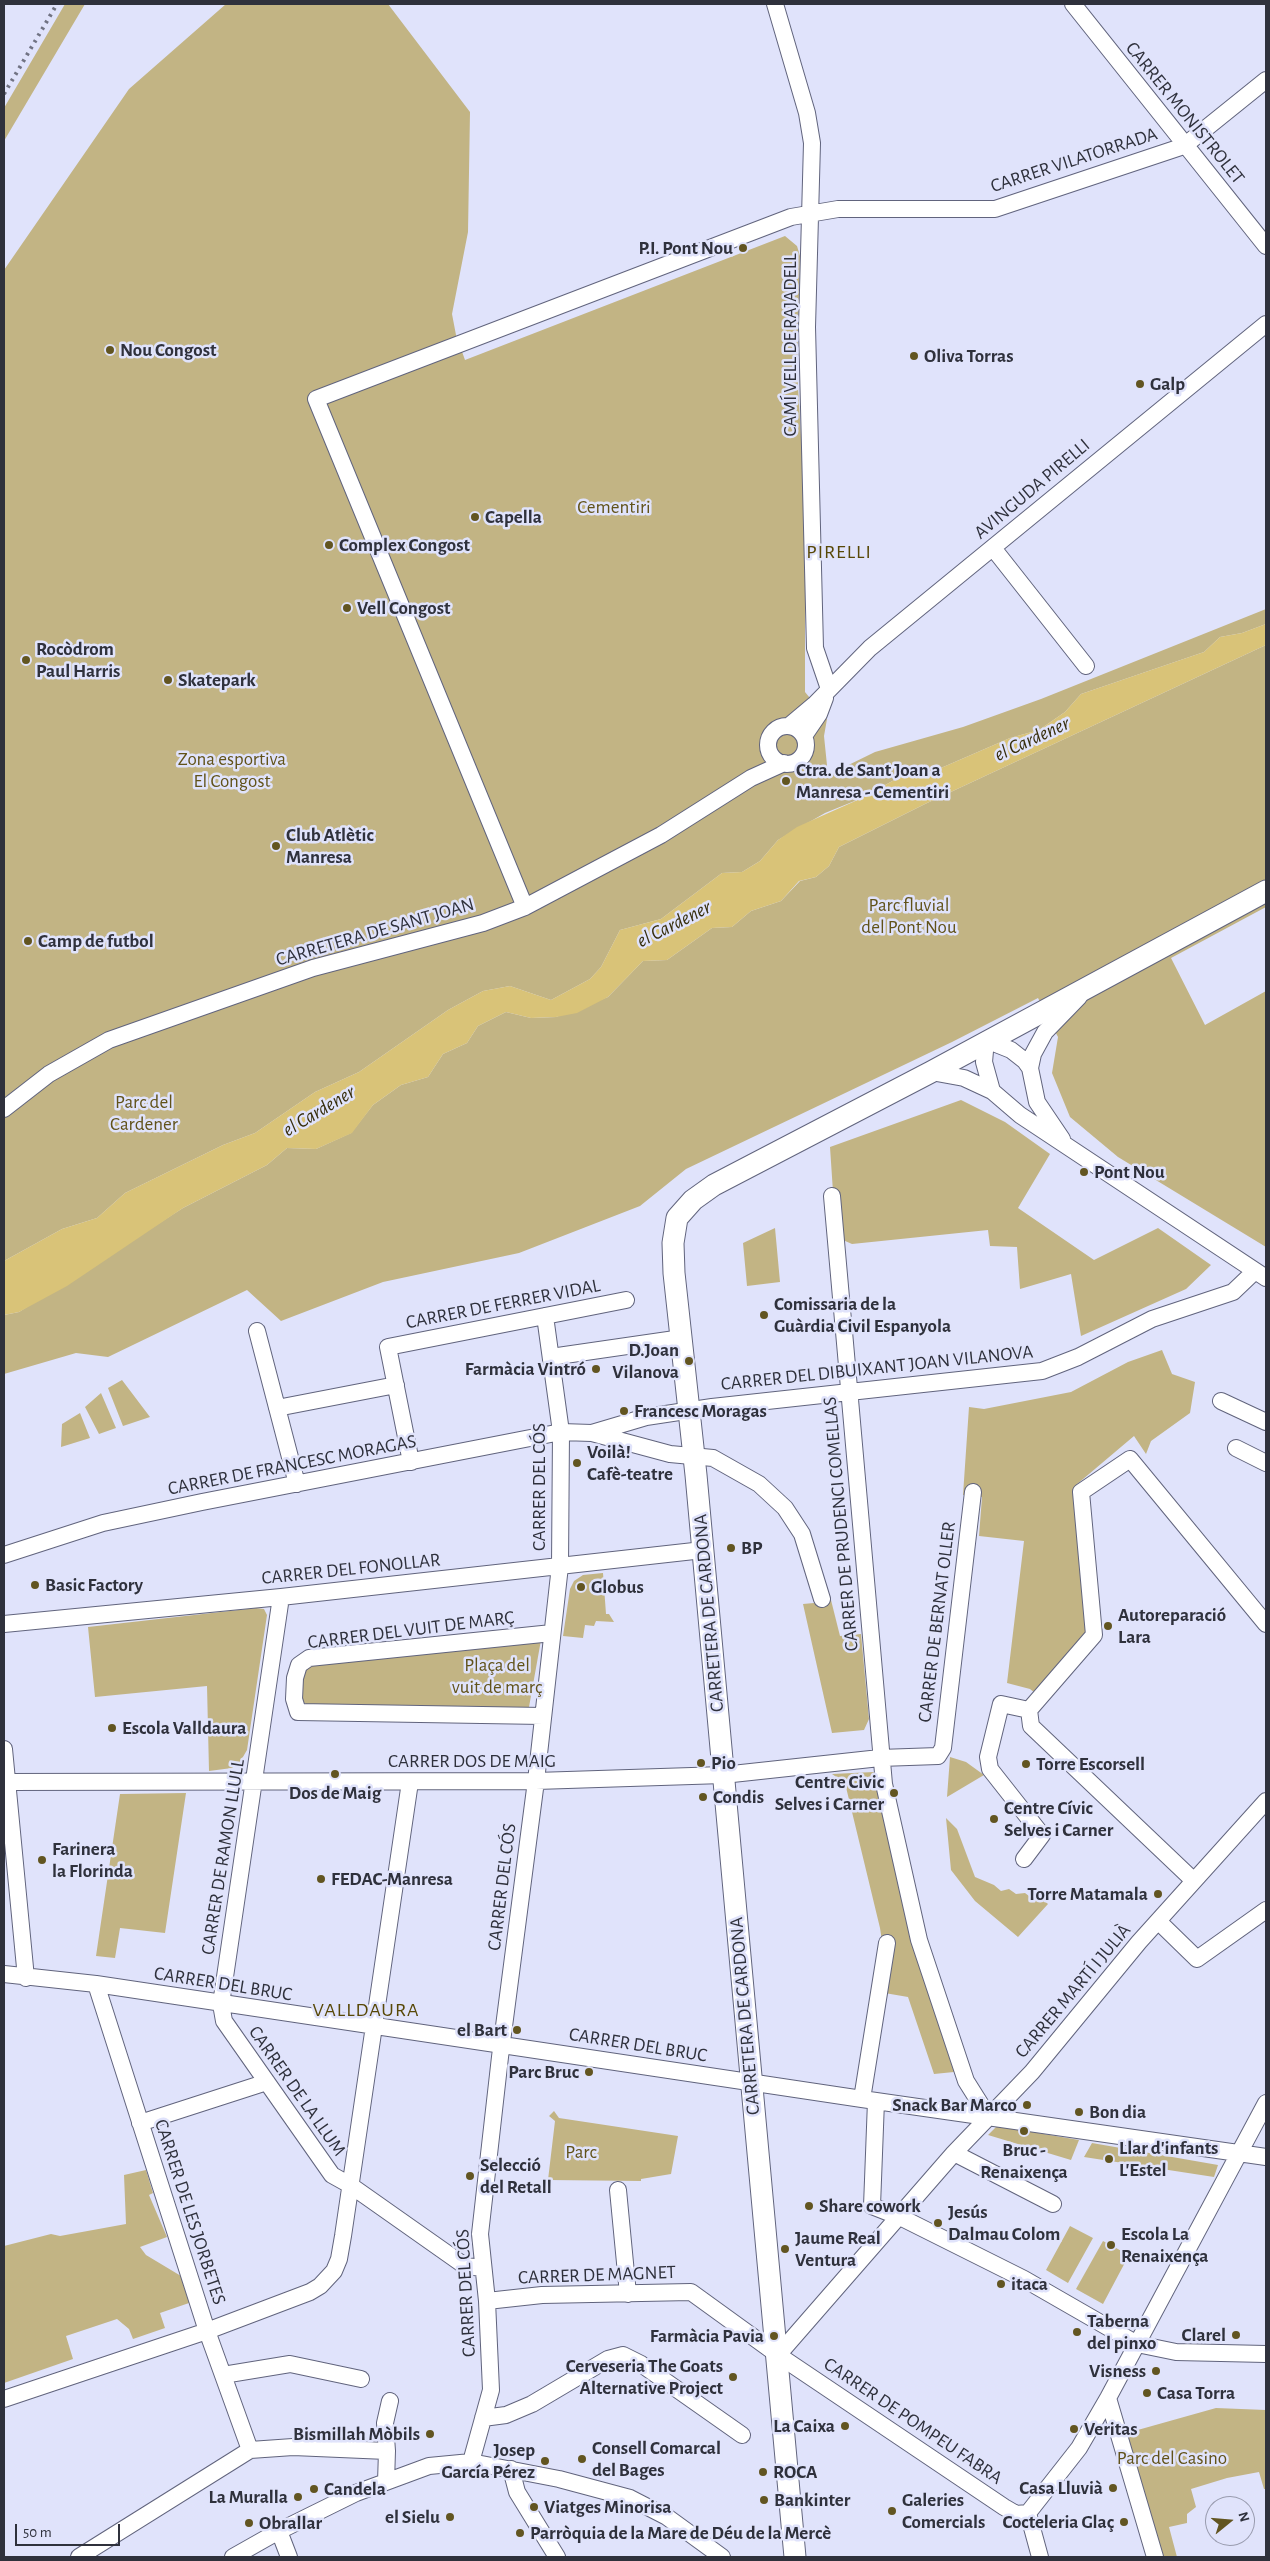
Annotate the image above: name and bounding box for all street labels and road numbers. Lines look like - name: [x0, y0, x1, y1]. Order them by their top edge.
- street label: CARRER MONISTROLET: [1121, 37, 1249, 189]
- street label: CARRER VILATORRADA: [988, 122, 1160, 198]
- street label: CAMÍ VELL DE RAJADELL: [779, 253, 801, 437]
- street label: AVINGUDA PIRELLI: [970, 434, 1094, 544]
- street label: CARRETERA DE SANT JOAN: [273, 893, 477, 971]
- street label: CARRER DE FERRER VIDAL: [404, 1274, 602, 1334]
- street label: CARRER DEL DIBUIXANT JOAN VILANOVA: [720, 1340, 1034, 1396]
- street label: CARRER DE PRUDENCI COMELLAS: [819, 1396, 863, 1652]
- street label: CARRER DEL CÓS: [528, 1423, 550, 1551]
- street label: CARRER DE FRANCESC MORAGAS: [166, 1430, 418, 1500]
- street label: CARRETERA DE CARDONA: [689, 1513, 729, 1713]
- street label: CARRER DE BERNAT OLLER: [913, 1520, 961, 1724]
- street label: CARRER DEL FONOLLAR: [260, 1548, 442, 1590]
- street label: CARRER DEL VUIT DE MARÇ: [306, 1606, 516, 1654]
- street label: CARRER DOS DE MAIG: [388, 1750, 556, 1772]
- street label: CARRER DE RAMON LLULL: [196, 1758, 250, 1956]
- street label: CARRER DEL CÓS: [483, 1822, 521, 1952]
- street label: CARRETERA DE CARDONA: [725, 1916, 765, 2116]
- street label: CARRER MARTÍ I JULIÀ: [1010, 1919, 1136, 2063]
- street label: CARRER DEL BRUC: [152, 1962, 294, 2006]
- street label: CARRER DE LA LLUM: [243, 2021, 351, 2161]
- street label: CARRER DEL BRUC: [567, 2023, 709, 2067]
- street label: CARRER DE LES JORBETES: [149, 2116, 231, 2308]
- street label: CARRER DEL CÓS: [451, 2228, 481, 2358]
- street label: CARRER DE MAGNET: [518, 2261, 676, 2289]
- street label: CARRER DE POMPEU FABRA: [819, 2353, 1007, 2489]

